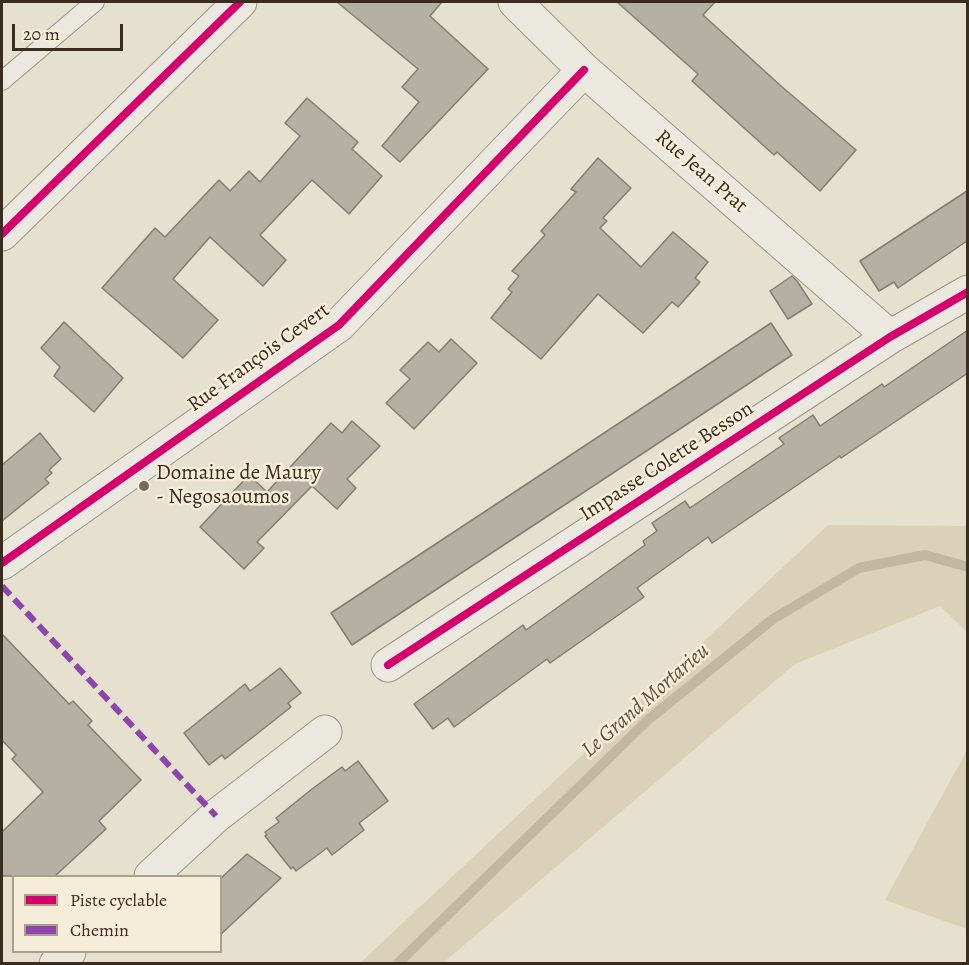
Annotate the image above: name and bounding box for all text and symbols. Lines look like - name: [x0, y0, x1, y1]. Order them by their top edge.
- scale bar: [15, 12, 126, 50]
- text: 20 m: [23, 22, 60, 46]
- street label: Rue Jean Prat: [650, 125, 752, 219]
- street label: Rue François Cevert: [183, 298, 335, 418]
- street label: Impasse Colette Besson: [575, 396, 759, 528]
- place label: Domaine de Maury - Negosaoumos: [156, 461, 321, 511]
- marker: Domaine de Maury - Negosaoumos: [137, 479, 151, 493]
- water label: Le Grand Mortarieu: [577, 638, 715, 764]
- legend: [12, 875, 222, 953]
- text: Piste cyclable: [70, 888, 167, 912]
- text: Chemin: [70, 918, 129, 942]

